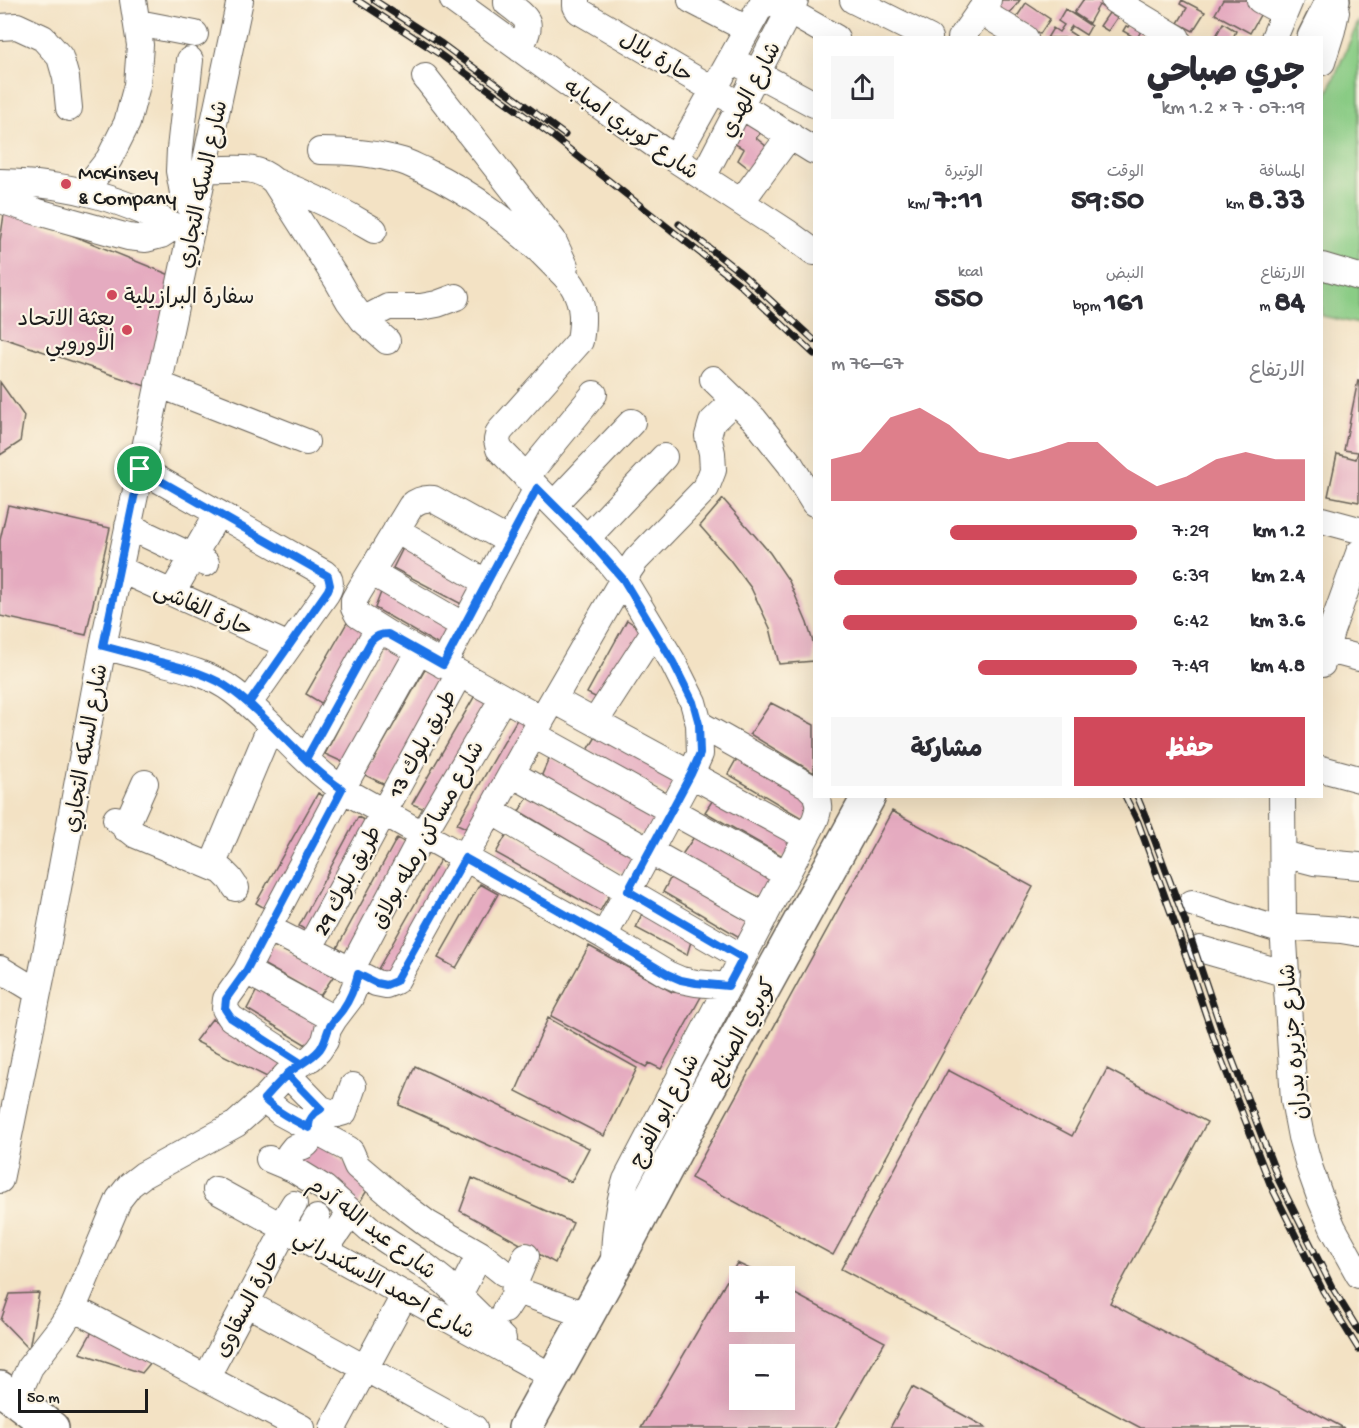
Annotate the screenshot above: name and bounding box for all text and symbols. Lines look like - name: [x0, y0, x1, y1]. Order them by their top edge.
- street label: حارة بلال: [614, 28, 696, 91]
- street label: شارع الهدي: [716, 38, 789, 143]
- button: share: [831, 56, 894, 119]
- text: جري صباحي: [1147, 56, 1305, 94]
- street label: شارع كوبري امبابه: [557, 75, 702, 187]
- text: 07:19 · 7 × 1.2 km: [1162, 98, 1305, 121]
- street label: شارع السكه التجاري: [174, 99, 235, 271]
- place label: McKinsey & Company: [78, 162, 177, 213]
- text: الوتيرة: [944, 164, 983, 183]
- text: الوقت: [1107, 164, 1144, 183]
- text: المسافة: [1259, 164, 1305, 183]
- marker: McKinsey & Company: [59, 177, 73, 191]
- text: 7:11: [934, 185, 983, 220]
- text: 59:50: [1071, 185, 1144, 220]
- text: 8.33: [1248, 185, 1305, 220]
- text: /km: [908, 196, 934, 215]
- text: km: [1226, 196, 1248, 215]
- text: kcal: [958, 264, 983, 283]
- text: النبض: [1106, 266, 1144, 285]
- text: الارتفاع: [1260, 266, 1305, 285]
- text: 550: [934, 283, 983, 318]
- place label: سفارة البرازيلية: [124, 286, 254, 312]
- text: 161: [1105, 287, 1144, 322]
- text: 84: [1274, 287, 1305, 322]
- marker: سفارة البرازيلية: [105, 288, 119, 302]
- text: bpm: [1073, 298, 1105, 317]
- text: m: [1259, 298, 1274, 317]
- place label: بعثة الاتحاد الأوروبي: [17, 308, 115, 362]
- marker: بعثة الاتحاد الأوروبي: [120, 323, 134, 337]
- text: 67–76 m: [831, 354, 903, 377]
- text: الارتفاع: [1249, 361, 1305, 384]
- pin: [114, 443, 165, 494]
- icon: arrive: [123, 452, 156, 485]
- text: 7:29: [1172, 521, 1209, 544]
- text: 1.2 km: [1253, 521, 1305, 544]
- text: 6:39: [1172, 566, 1209, 589]
- text: 2.4 km: [1252, 566, 1305, 589]
- street label: حارة الفاشى: [149, 578, 256, 645]
- text: 6:42: [1173, 611, 1209, 634]
- text: 3.6 km: [1250, 611, 1305, 634]
- text: 7:49: [1173, 656, 1209, 679]
- text: 4.8 km: [1250, 656, 1305, 679]
- street label: شارع السكه التجاري: [60, 662, 116, 835]
- street label: طريق بلوك 13: [384, 687, 465, 804]
- button: مشاركة: [831, 717, 1062, 786]
- button: حفظ: [1074, 717, 1305, 786]
- street label: شارع مساكن رمله بولاق: [367, 738, 492, 934]
- street label: طريق بلوك 29: [310, 822, 389, 941]
- street label: شارع جزيره بدران: [1276, 963, 1316, 1121]
- street label: كوبري الصنايع: [703, 975, 784, 1091]
- street label: شارع ابو الفرج: [626, 1051, 707, 1173]
- street label: شارع عبد الله آدم: [301, 1172, 441, 1288]
- street label: شارع احمد الاسكندراني: [287, 1226, 478, 1350]
- street label: حارة السقاوى: [210, 1247, 289, 1363]
- map controls: [729, 1266, 795, 1410]
- button: +: [729, 1266, 795, 1332]
- button: −: [729, 1344, 795, 1410]
- scale bar: [18, 1386, 148, 1414]
- text: 50 m: [27, 1390, 60, 1409]

